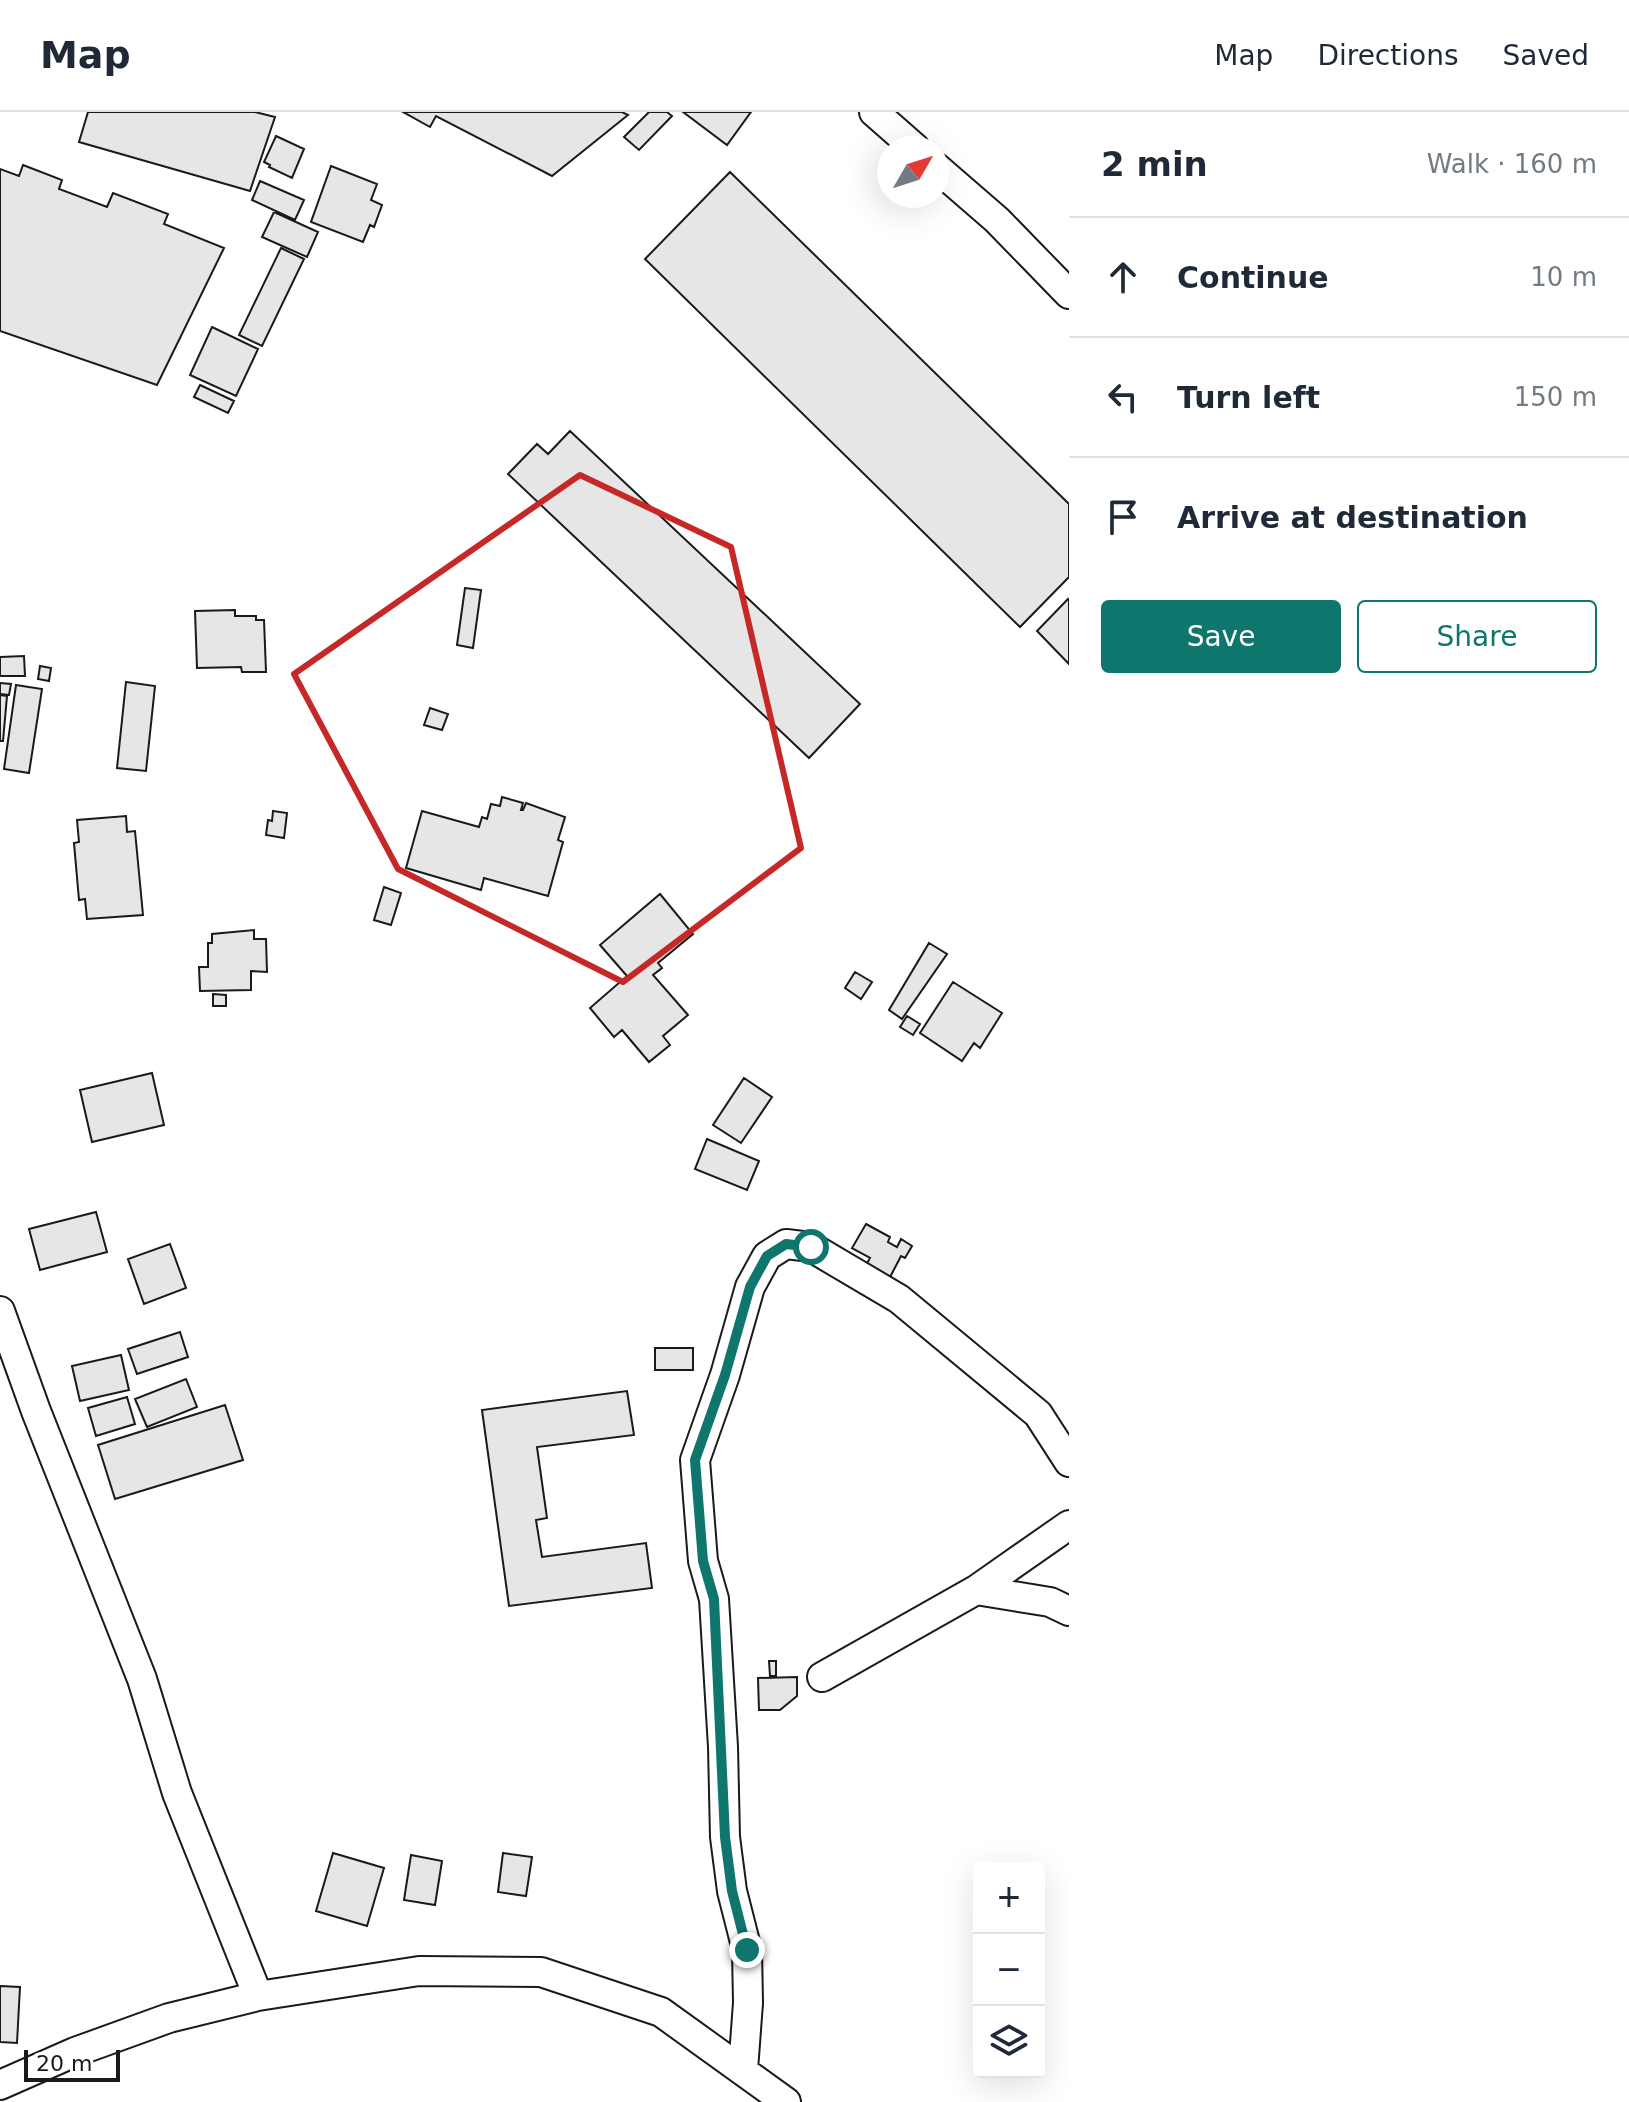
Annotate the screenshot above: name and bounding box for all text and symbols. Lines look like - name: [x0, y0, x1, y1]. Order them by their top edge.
- text: Map: [40, 33, 131, 77]
- text: Map: [1214, 39, 1273, 72]
- text: Directions: [1317, 39, 1458, 72]
- text: Saved: [1502, 39, 1589, 72]
- north arrow: [877, 136, 949, 208]
- text: 2 min: [1101, 144, 1208, 184]
- text: Walk · 160 m: [1427, 149, 1597, 179]
- icon: ahead: [1101, 255, 1145, 299]
- text: Continue: [1177, 260, 1329, 295]
- text: 10 m: [1530, 262, 1597, 292]
- icon: left: [1101, 375, 1145, 419]
- text: Turn left: [1177, 380, 1320, 415]
- text: 150 m: [1514, 382, 1597, 412]
- icon: arrive: [1101, 495, 1145, 539]
- text: Arrive at destination: [1177, 500, 1528, 535]
- button: Save: [1101, 600, 1341, 673]
- button: Share: [1357, 600, 1597, 673]
- route start: [793, 1229, 829, 1265]
- map controls: [973, 1862, 1045, 2078]
- button: +: [973, 1862, 1045, 1934]
- route end: [729, 1932, 765, 1968]
- button: −: [973, 1934, 1045, 2006]
- button: layers: [973, 2006, 1045, 2078]
- scale bar: [24, 2046, 120, 2082]
- text: 20 m: [36, 2051, 92, 2076]

